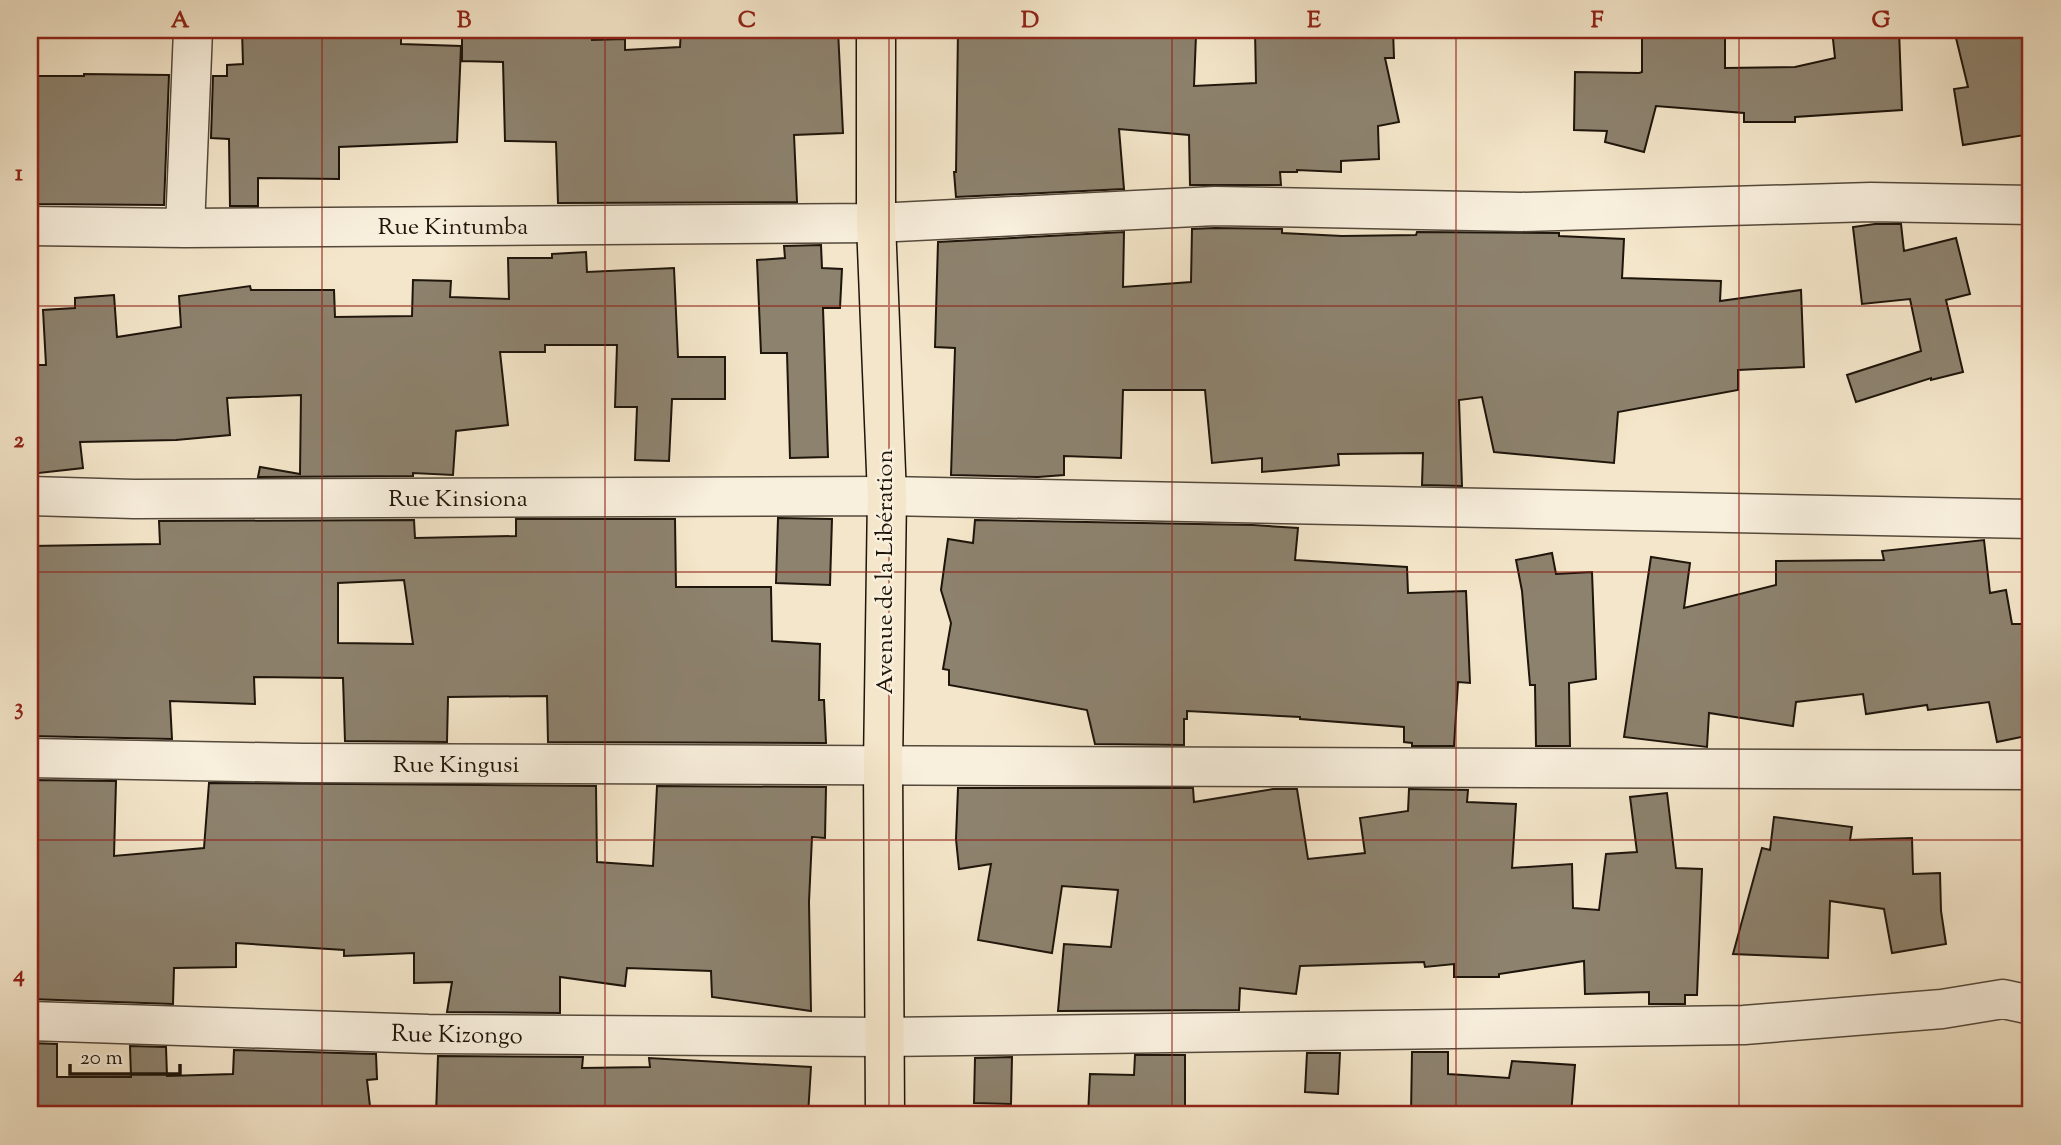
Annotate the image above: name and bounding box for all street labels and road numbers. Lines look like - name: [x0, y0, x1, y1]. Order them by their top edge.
- street label: Rue Kintumba: [378, 211, 528, 245]
- street label: Avenue de la Libération: [869, 449, 903, 695]
- street label: Rue Kinsiona: [388, 483, 528, 517]
- street label: Rue Kingusi: [393, 749, 519, 783]
- street label: Rue Kizongo: [391, 1018, 523, 1054]

